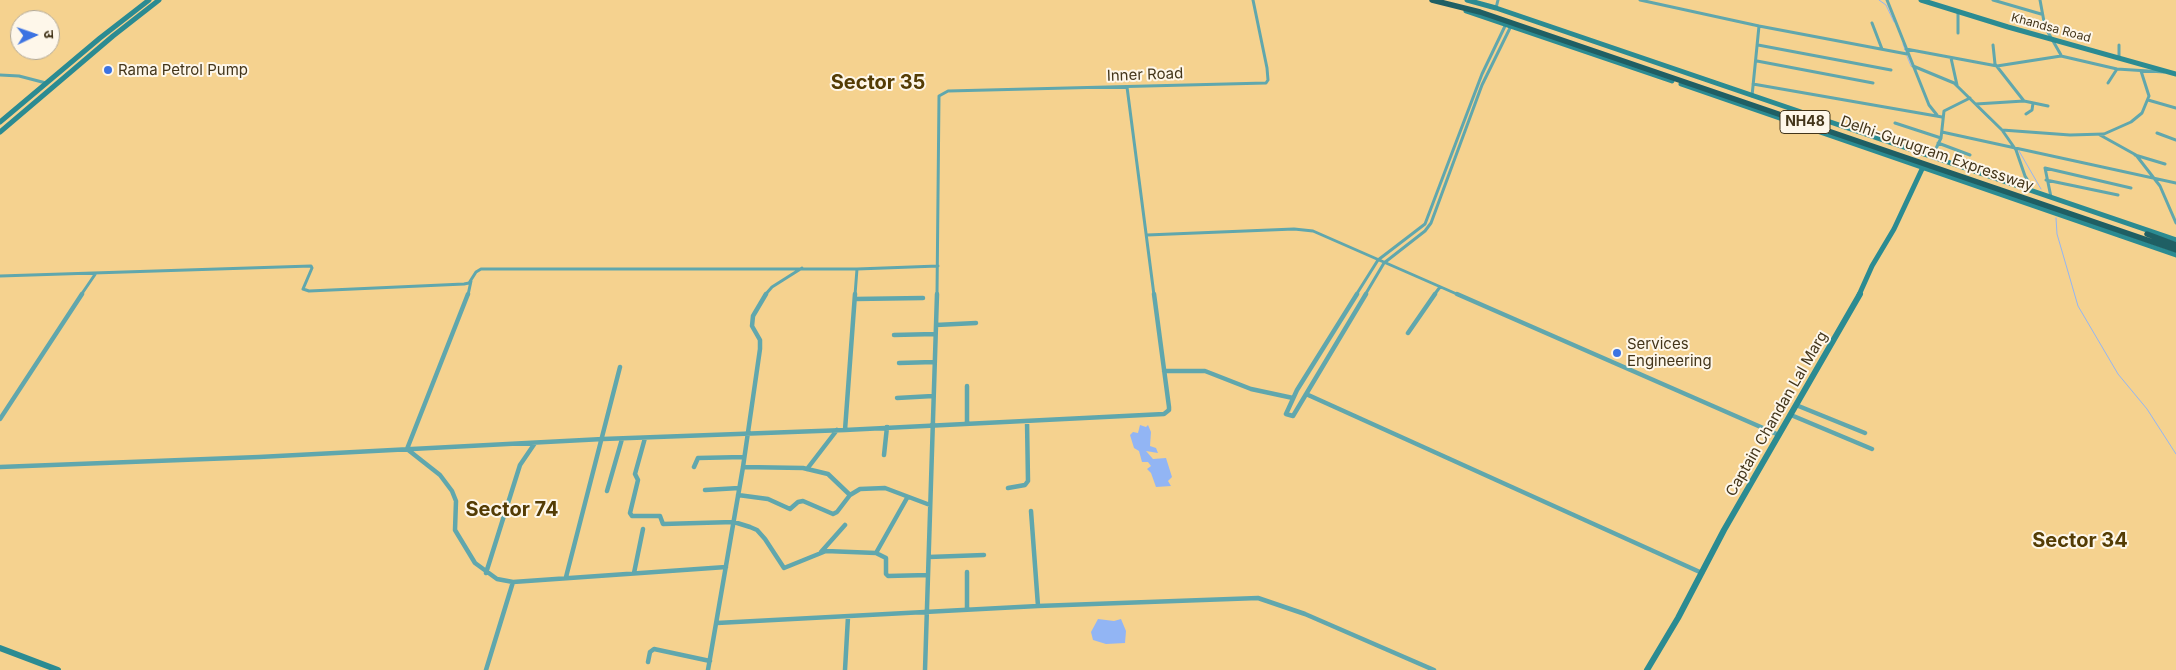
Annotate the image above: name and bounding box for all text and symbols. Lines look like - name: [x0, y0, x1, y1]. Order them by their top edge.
- north arrow: [10, 10, 60, 60]
- street label: Khandsa Road: [2010, 10, 2092, 46]
- text: उ: [41, 30, 58, 39]
- place label: Rama Petrol Pump: [118, 61, 248, 79]
- marker: Rama Petrol Pump: [102, 64, 114, 76]
- street label: Inner Road: [1106, 65, 1184, 85]
- district label: Sector 35: [831, 71, 925, 95]
- road number: NH48: [1780, 110, 1830, 134]
- street label: Delhi-Gurugram Expressway: [1838, 112, 2036, 196]
- street label: Captain Chandan Lal Marg: [1722, 328, 1832, 500]
- place label: Services Engineering: [1627, 335, 1712, 370]
- marker: Services Engineering: [1611, 347, 1623, 359]
- district label: Sector 74: [465, 498, 559, 522]
- district label: Sector 34: [2032, 529, 2128, 553]

